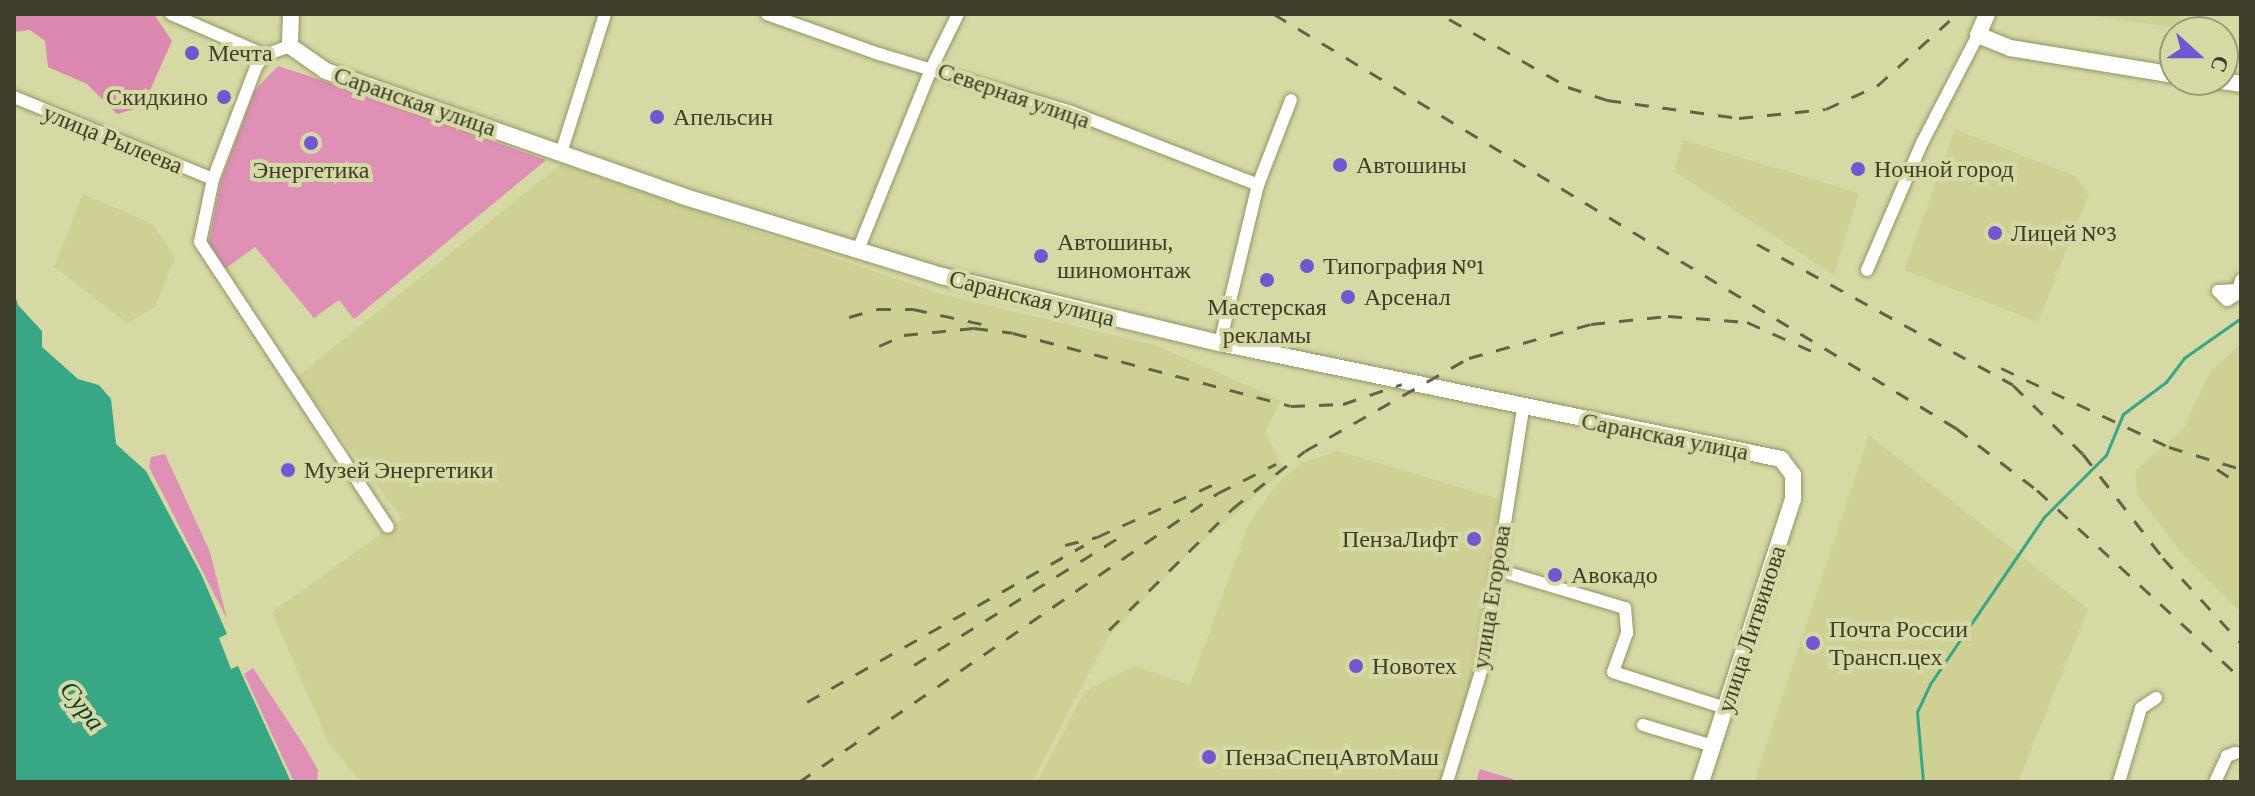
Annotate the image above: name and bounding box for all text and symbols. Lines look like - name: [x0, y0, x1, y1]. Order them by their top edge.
- north arrow: [2159, 16, 2239, 96]
- place label: Мечта: [208, 39, 273, 67]
- marker: Мечта: [183, 44, 201, 62]
- text: С: [2205, 52, 2235, 76]
- street label: Северная улица: [934, 55, 1094, 135]
- street label: Саранская улица: [330, 60, 500, 142]
- place label: Скидкино: [106, 83, 208, 111]
- marker: Скидкино: [215, 88, 233, 106]
- street label: улица Рылеева: [39, 98, 187, 180]
- place label: Апельсин: [673, 103, 773, 131]
- marker: Апельсин: [648, 108, 666, 126]
- marker: Энергетика: [302, 134, 320, 152]
- place label: Автошины: [1356, 151, 1467, 179]
- place label: Ночной город: [1874, 155, 2014, 183]
- place label: Энергетика: [253, 156, 369, 184]
- marker: Автошины: [1331, 156, 1349, 174]
- marker: Ночной город: [1849, 160, 1867, 178]
- place label: Лицей №3: [2011, 219, 2117, 247]
- marker: Лицей №3: [1986, 224, 2004, 242]
- place label: Автошины, шиномонтаж: [1057, 228, 1191, 284]
- marker: Автошины, шиномонтаж: [1032, 247, 1050, 265]
- place label: Типография №1: [1323, 252, 1484, 280]
- marker: Типография №1: [1298, 257, 1316, 275]
- street label: Саранская улица: [946, 264, 1118, 332]
- marker: Мастерская рекламы: [1258, 271, 1276, 289]
- place label: Арсенал: [1364, 283, 1451, 311]
- marker: Арсенал: [1339, 288, 1357, 306]
- place label: Мастерская рекламы: [1207, 293, 1327, 349]
- street label: Саранская улица: [1579, 406, 1751, 466]
- place label: Музей Энергетики: [304, 456, 494, 484]
- marker: Музей Энергетики: [279, 461, 297, 479]
- street label: улица Егорова: [1465, 523, 1517, 671]
- place label: ПензаЛифт: [1342, 525, 1458, 553]
- marker: ПензаЛифт: [1465, 530, 1483, 548]
- street label: улица Литвинова: [1710, 542, 1792, 716]
- place label: Авокадо: [1571, 561, 1658, 589]
- marker: Авокадо: [1546, 566, 1564, 584]
- place label: Почта России Трансп.цех: [1829, 615, 1968, 671]
- marker: Почта России Трансп.цех: [1804, 634, 1822, 652]
- place label: Новотех: [1372, 652, 1457, 680]
- marker: Новотех: [1347, 657, 1365, 675]
- water label: Сура: [53, 675, 111, 737]
- place label: ПензаСпецАвтоМаш: [1225, 743, 1439, 771]
- marker: ПензаСпецАвтоМаш: [1200, 748, 1218, 766]

